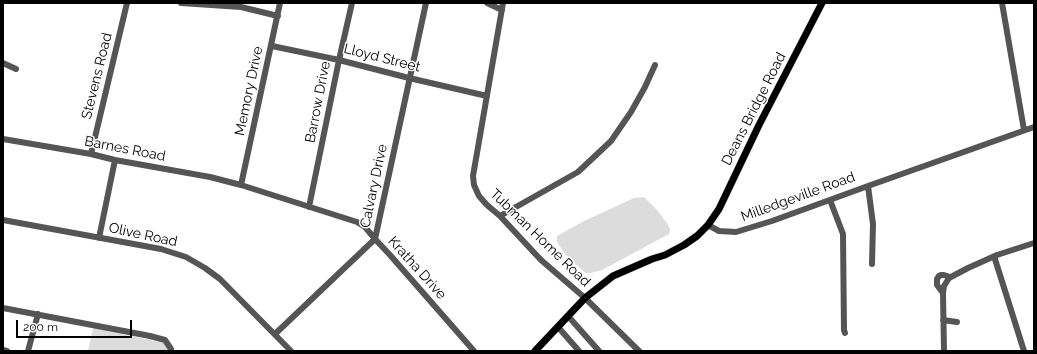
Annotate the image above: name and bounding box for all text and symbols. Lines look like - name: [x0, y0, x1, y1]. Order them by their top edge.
- street label: Stevens Road: [78, 31, 116, 121]
- street label: Lloyd Street: [342, 40, 422, 76]
- street label: Memory Drive: [231, 45, 267, 137]
- street label: Deans Bridge Road: [718, 50, 790, 168]
- street label: Barrow Drive: [302, 60, 334, 144]
- street label: Barnes Road: [83, 133, 167, 165]
- street label: Calvary Drive: [357, 143, 391, 229]
- street label: Milledgeville Road: [739, 169, 857, 225]
- street label: Tubman Home Road: [486, 186, 594, 290]
- street label: Olive Road: [107, 220, 179, 250]
- street label: Kratha Drive: [384, 233, 450, 303]
- scale bar: [18, 312, 134, 338]
- text: 200 m: [23, 320, 58, 334]

